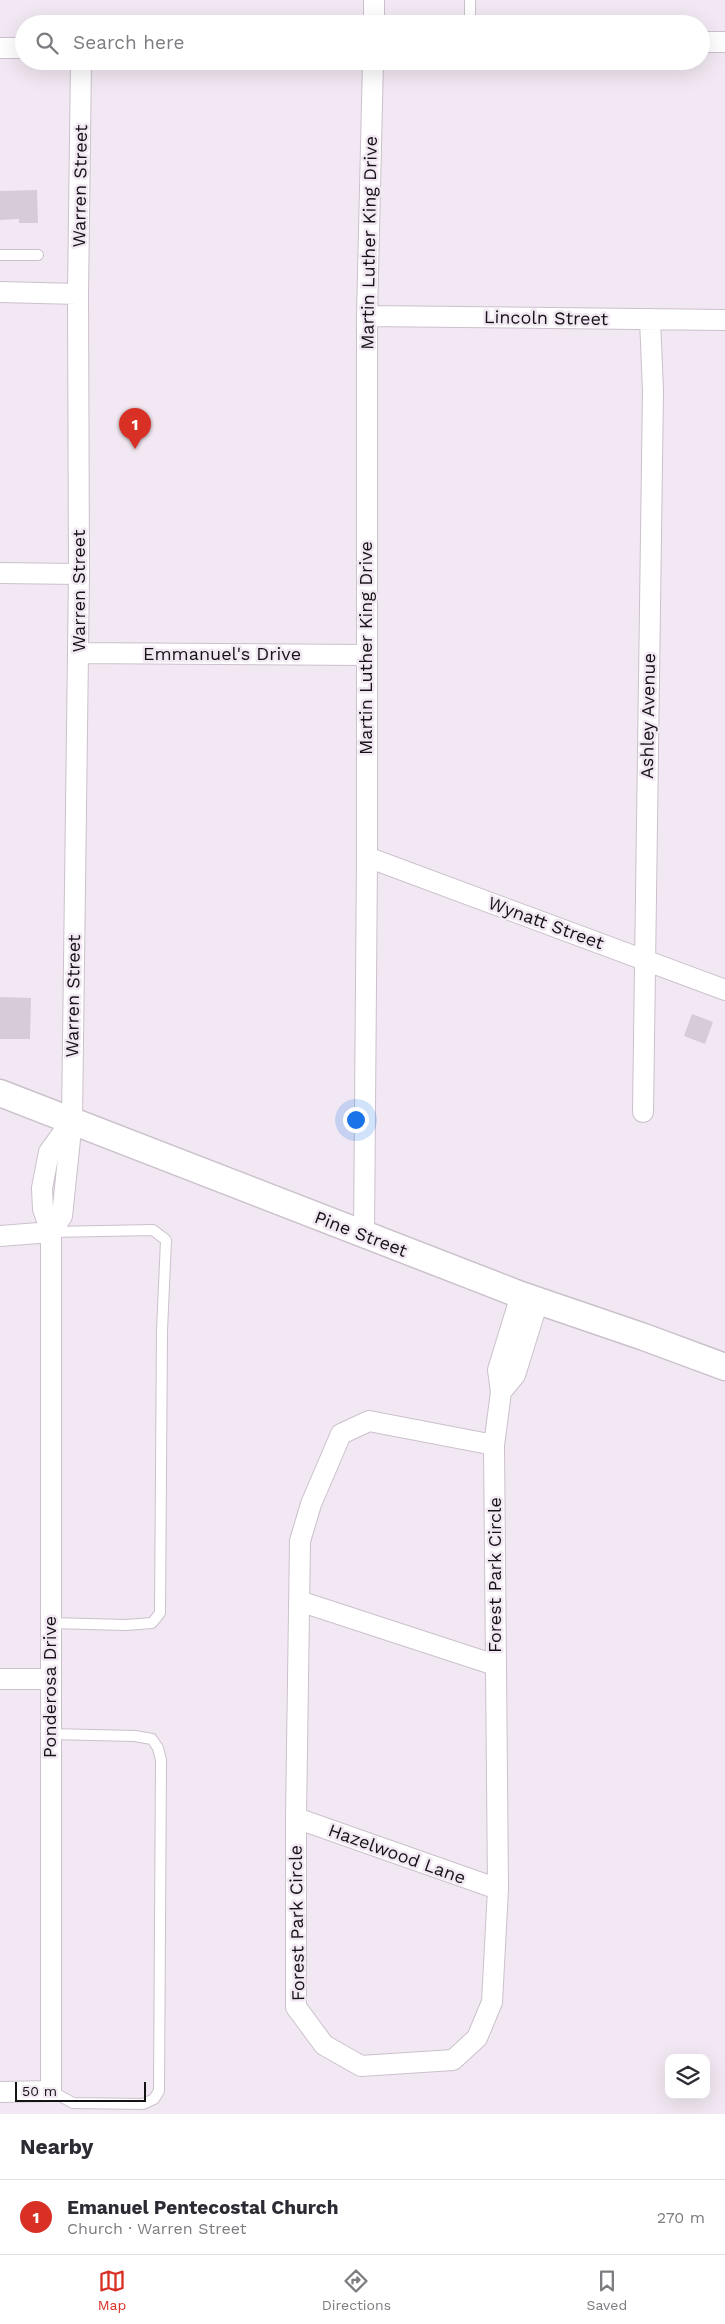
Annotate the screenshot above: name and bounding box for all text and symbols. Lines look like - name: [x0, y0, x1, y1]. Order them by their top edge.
- search box: [15, 15, 710, 70]
- icon: search: [33, 29, 61, 57]
- text: Search here: [73, 31, 184, 54]
- street label: Warren Street: [68, 124, 91, 248]
- street label: Martin Luther King Drive: [356, 136, 381, 350]
- street label: Lincoln Street: [484, 306, 609, 329]
- pin: 1: [119, 408, 151, 449]
- street label: Warren Street: [68, 529, 89, 653]
- street label: Martin Luther King Drive: [355, 541, 376, 755]
- street label: Emmanuel's Drive: [143, 643, 301, 664]
- street label: Ashley Avenue: [636, 653, 659, 779]
- street label: Wynatt Street: [485, 892, 607, 953]
- street label: Warren Street: [61, 934, 84, 1058]
- your location: [343, 1107, 369, 1133]
- street label: Pine Street: [312, 1206, 411, 1261]
- street label: Forest Park Circle: [484, 1497, 505, 1653]
- street label: Ponderosa Drive: [39, 1616, 60, 1758]
- street label: Hazelwood Lane: [326, 1819, 469, 1888]
- street label: Forest Park Circle: [285, 1845, 308, 2001]
- map controls: [665, 2054, 710, 2099]
- button: layers: [665, 2054, 710, 2099]
- scale bar: [15, 2079, 146, 2102]
- text: 50 m: [22, 2083, 57, 2099]
- text: Nearby: [20, 2134, 93, 2159]
- text: Emanuel Pentecostal Church: [67, 2196, 338, 2219]
- text: 1: [33, 2208, 39, 2227]
- text: 270 m: [657, 2208, 705, 2227]
- text: Church · Warren Street: [67, 2219, 246, 2238]
- tab: Map: [98, 2267, 126, 2313]
- tab: Directions: [322, 2267, 391, 2313]
- tab: Saved: [587, 2267, 627, 2313]

